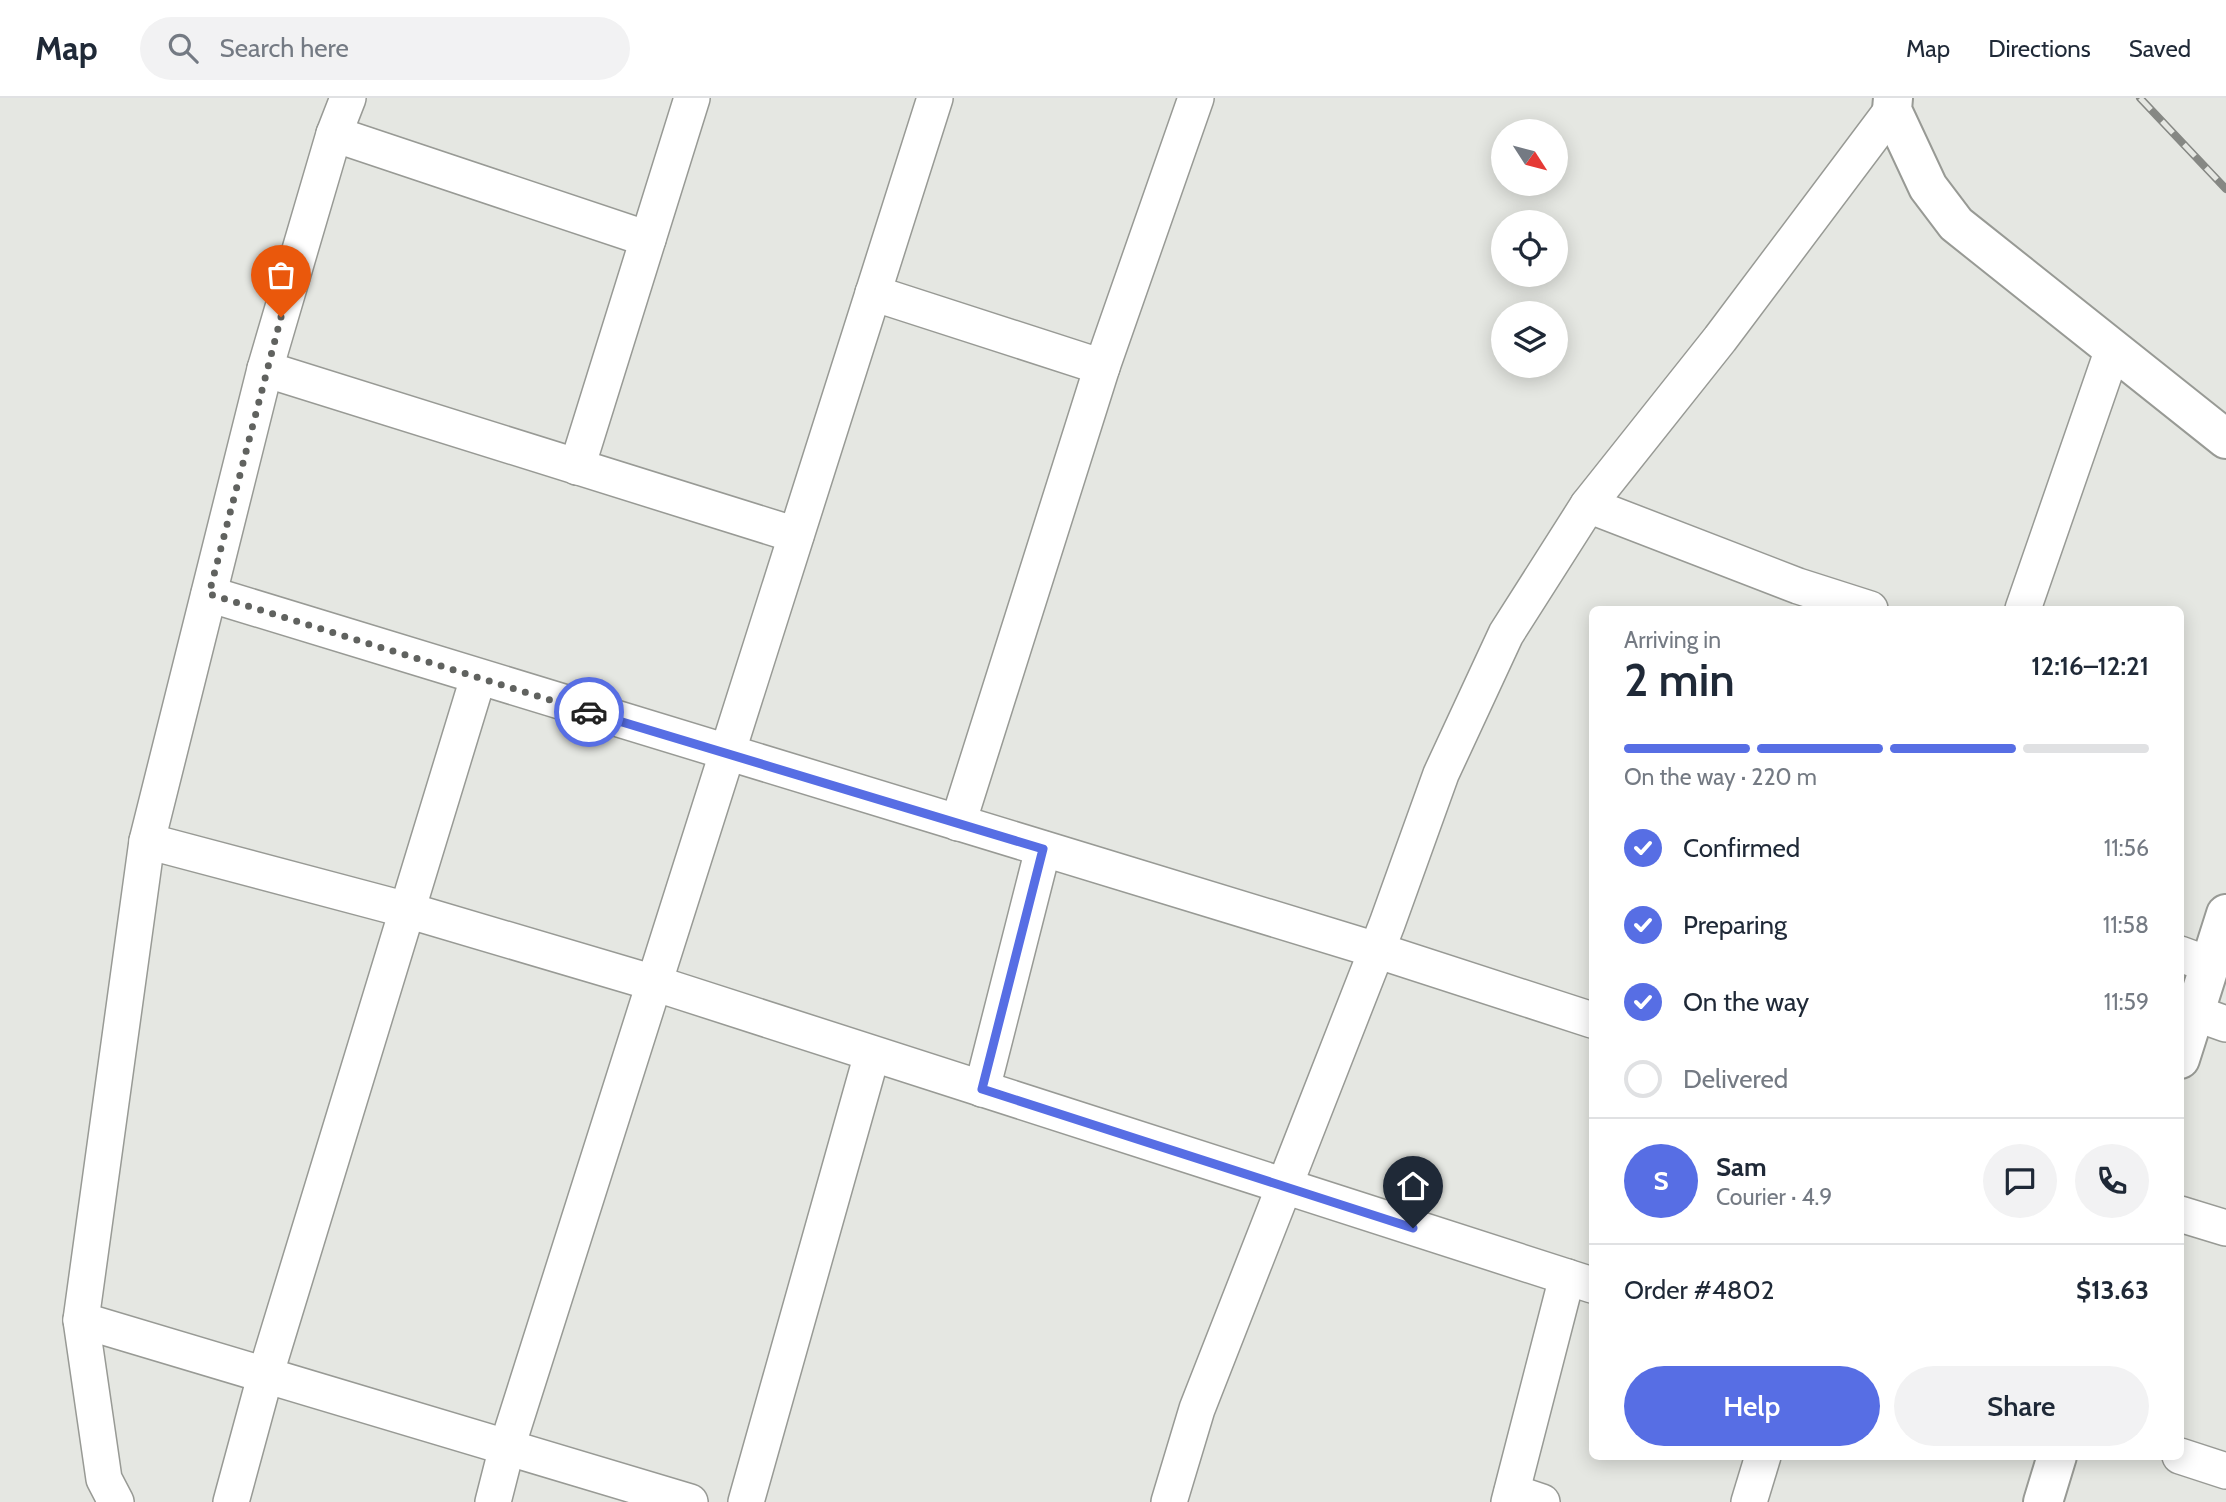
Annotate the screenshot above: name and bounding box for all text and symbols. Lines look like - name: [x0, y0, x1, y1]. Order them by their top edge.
- search box: [140, 17, 630, 80]
- text: Map: [35, 28, 98, 68]
- icon: search: [164, 29, 202, 67]
- text: Search here: [220, 32, 349, 64]
- text: Map: [1906, 34, 1950, 63]
- text: Directions: [1988, 34, 2091, 63]
- text: Saved: [2129, 34, 2191, 63]
- north arrow: [1491, 119, 1568, 196]
- map controls: [1491, 119, 1568, 378]
- button: locate: [1491, 210, 1568, 287]
- pin: [251, 245, 311, 317]
- icon: bag: [262, 256, 300, 294]
- button: layers: [1491, 301, 1568, 378]
- text: Arriving in: [1624, 626, 1721, 654]
- text: 12:16–12:21: [2031, 650, 2149, 682]
- text: 2 min: [1624, 652, 1735, 708]
- courier: [554, 677, 624, 747]
- icon: car: [570, 693, 608, 731]
- text: On the way · 220 m: [1624, 763, 1817, 791]
- icon: check: [1624, 829, 1662, 867]
- text: Confirmed: [1683, 832, 1800, 864]
- text: 11:56: [2104, 834, 2149, 862]
- icon: check: [1624, 906, 1662, 944]
- text: Preparing: [1683, 909, 1787, 941]
- text: 11:58: [2103, 911, 2149, 939]
- icon: check: [1624, 983, 1662, 1021]
- text: On the way: [1683, 986, 1809, 1018]
- text: 11:59: [2104, 988, 2149, 1016]
- text: Delivered: [1683, 1063, 1788, 1095]
- button: chat: [1983, 1144, 2057, 1218]
- button: phone: [2075, 1144, 2149, 1218]
- text: Sam: [1716, 1151, 1767, 1183]
- pin: [1383, 1156, 1443, 1228]
- text: S: [1653, 1165, 1669, 1197]
- icon: home: [1394, 1167, 1432, 1205]
- text: Courier · 4.9: [1716, 1183, 1832, 1211]
- text: Order #4802: [1624, 1274, 1774, 1306]
- text: $13.63: [2076, 1274, 2149, 1306]
- button: Help: [1624, 1366, 1880, 1446]
- button: Share: [1894, 1366, 2149, 1446]

